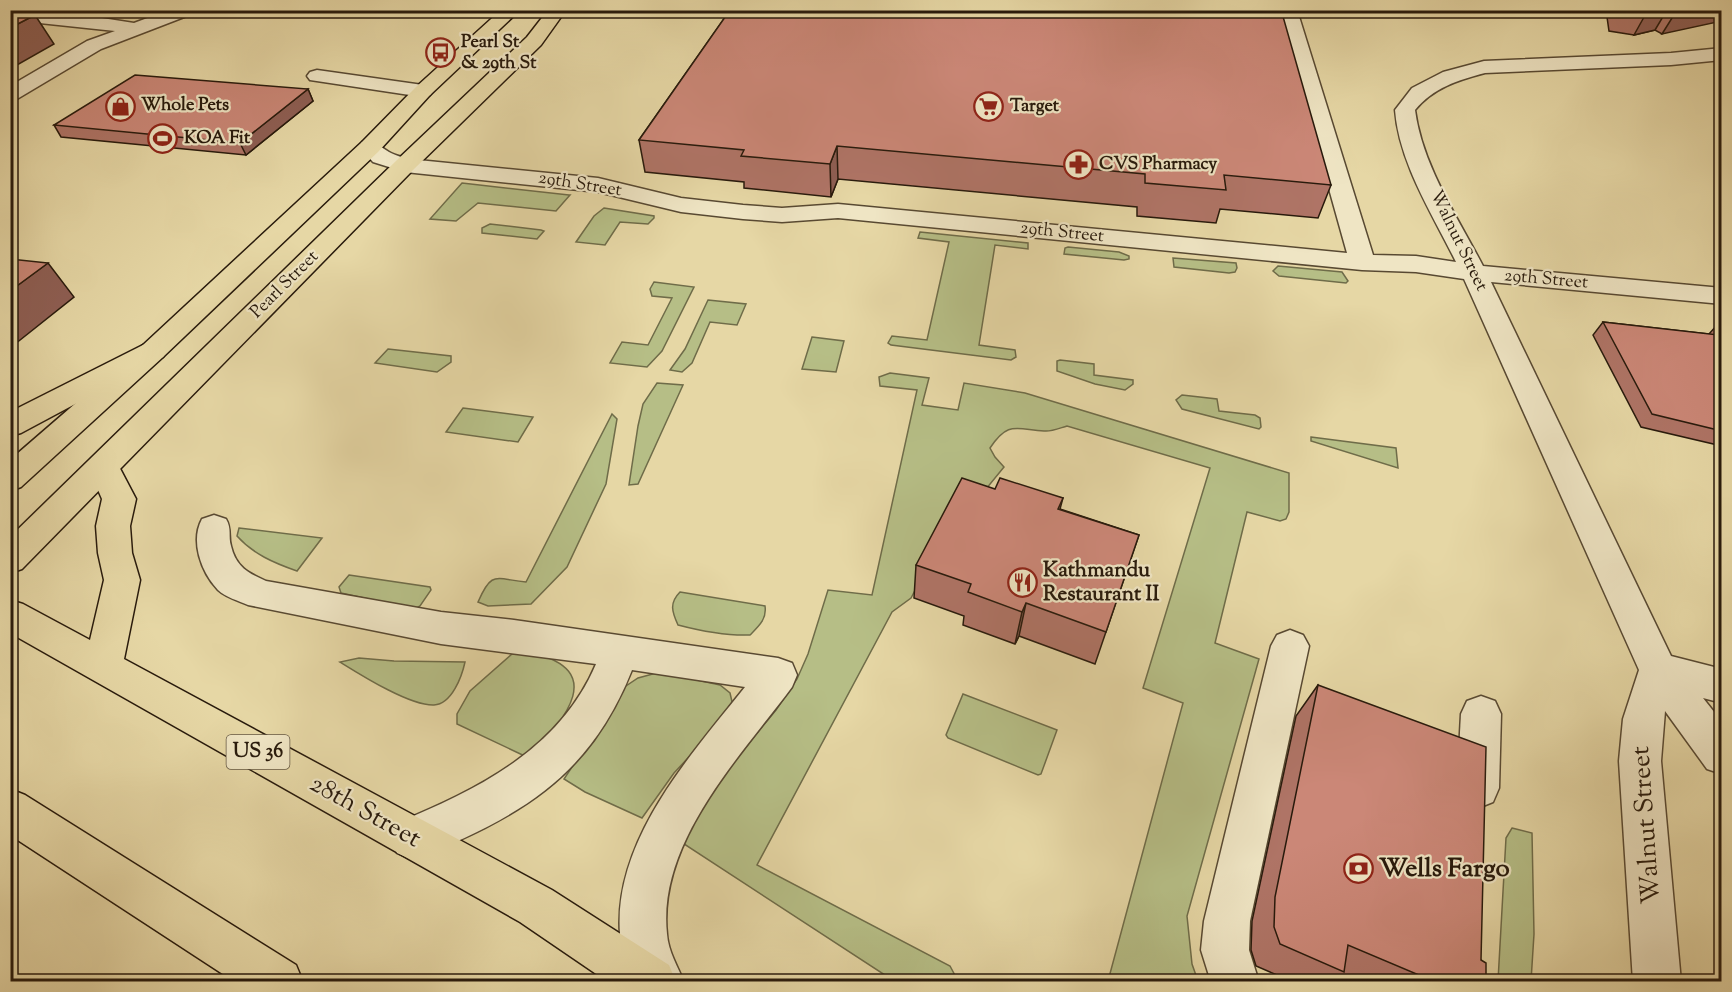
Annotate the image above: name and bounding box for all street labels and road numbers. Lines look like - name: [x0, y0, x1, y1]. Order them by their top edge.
- street label: 29th Street: [536, 166, 624, 204]
- street label: Walnut Street: [1422, 186, 1494, 296]
- street label: 29th Street: [1019, 216, 1105, 250]
- street label: Pearl Street: [245, 245, 325, 325]
- street label: 29th Street: [1503, 263, 1589, 297]
- road number: US 36: [226, 735, 290, 769]
- street label: Walnut Street: [1623, 745, 1671, 905]
- street label: 28th Street: [303, 766, 427, 858]

